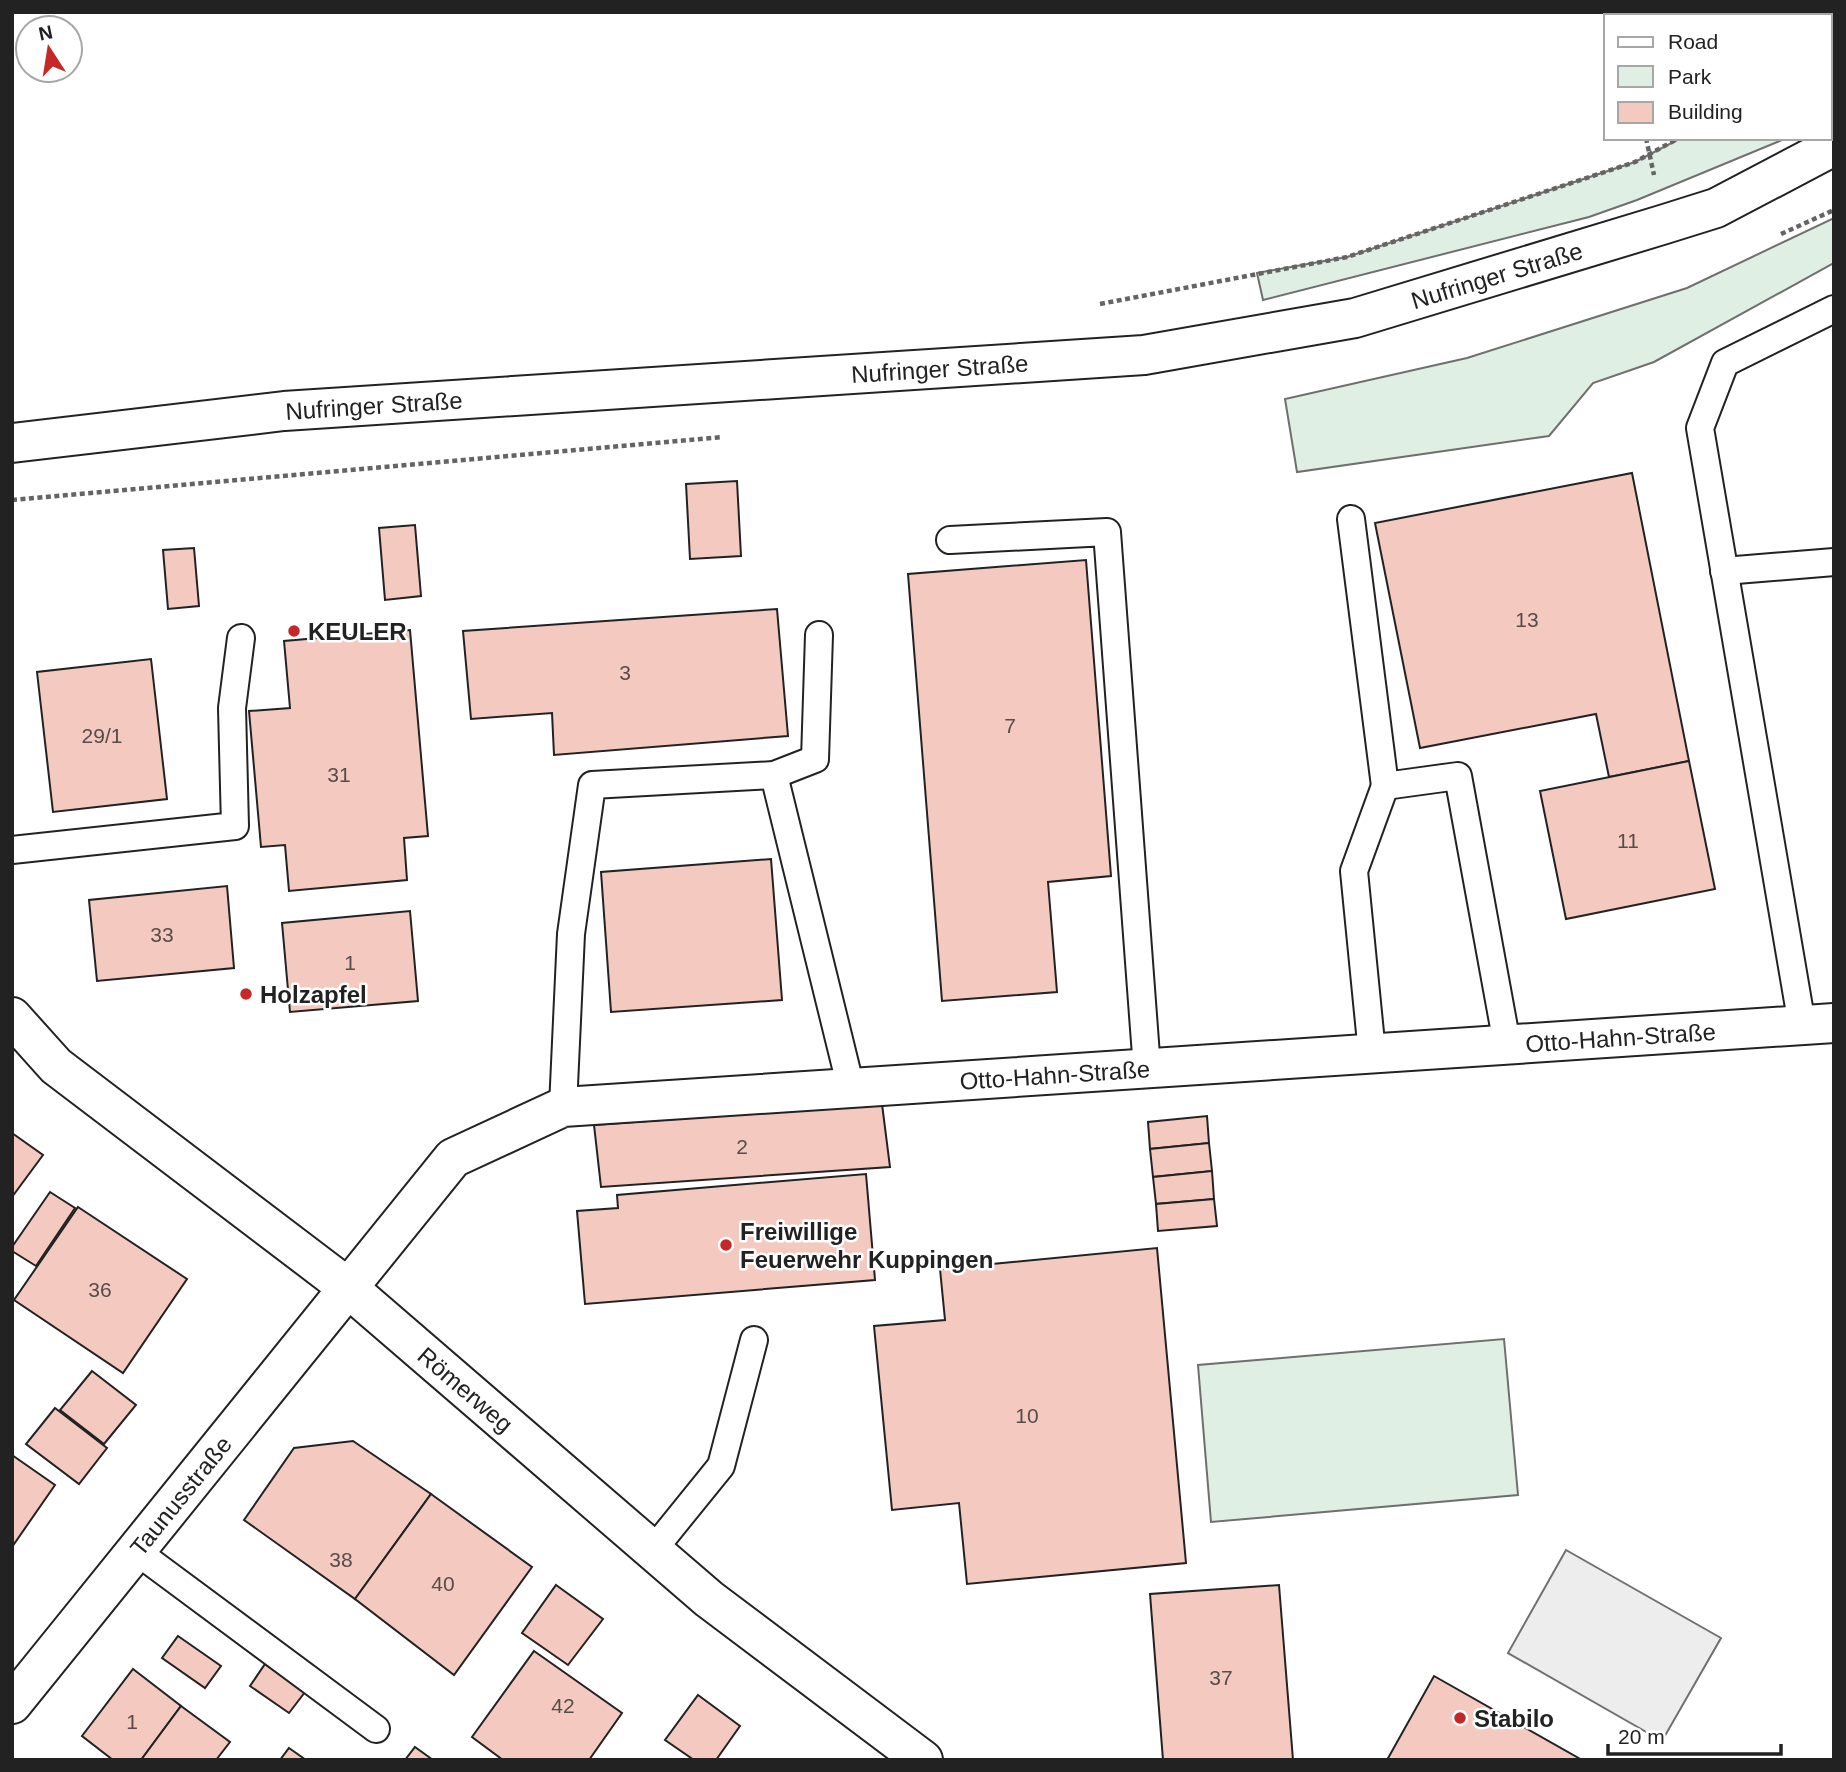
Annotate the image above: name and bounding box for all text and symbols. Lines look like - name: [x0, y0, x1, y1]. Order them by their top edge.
- north arrow: [14, 14, 84, 84]
- legend: [1604, 14, 1832, 140]
- text: N: [37, 21, 54, 45]
- text: Road: [1668, 30, 1718, 53]
- text: Park: [1668, 65, 1712, 88]
- text: Building: [1668, 100, 1743, 123]
- street label: Nufringer Straße: [1408, 236, 1586, 314]
- street label: Nufringer Straße: [850, 349, 1029, 388]
- street label: Nufringer Straße: [284, 386, 463, 424]
- house number: 13: [1515, 608, 1539, 631]
- place label: KEULER: [308, 618, 407, 645]
- marker: KEULER: [286, 623, 302, 639]
- house number: 3: [619, 661, 631, 684]
- house number: 7: [1004, 714, 1016, 737]
- house number: 29/1: [82, 724, 122, 747]
- house number: 31: [327, 763, 351, 786]
- house number: 11: [1617, 829, 1639, 852]
- house number: 33: [150, 923, 174, 946]
- house number: 1: [344, 951, 356, 974]
- place label: Holzapfel: [260, 981, 367, 1008]
- marker: Holzapfel: [238, 986, 254, 1002]
- street label: Otto-Hahn-Straße: [1524, 1017, 1717, 1057]
- street label: Otto-Hahn-Straße: [959, 1055, 1151, 1094]
- house number: 2: [736, 1135, 748, 1158]
- place label: Freiwillige Feuerwehr Kuppingen: [740, 1218, 993, 1273]
- marker: Freiwillige Feuerwehr Kuppingen: [718, 1237, 734, 1253]
- house number: 36: [88, 1278, 112, 1301]
- street label: Römerweg: [413, 1341, 519, 1437]
- house number: 10: [1015, 1404, 1039, 1427]
- street label: Taunusstraße: [124, 1430, 237, 1561]
- house number: 38: [329, 1548, 353, 1571]
- house number: 40: [431, 1572, 455, 1595]
- house number: 37: [1209, 1666, 1233, 1689]
- house number: 42: [551, 1694, 575, 1717]
- place label: Stabilo: [1474, 1705, 1554, 1732]
- house number: 1: [126, 1710, 138, 1733]
- marker: Stabilo: [1452, 1710, 1468, 1726]
- scale bar: [1608, 1712, 1781, 1756]
- text: 20 m: [1618, 1725, 1665, 1748]

